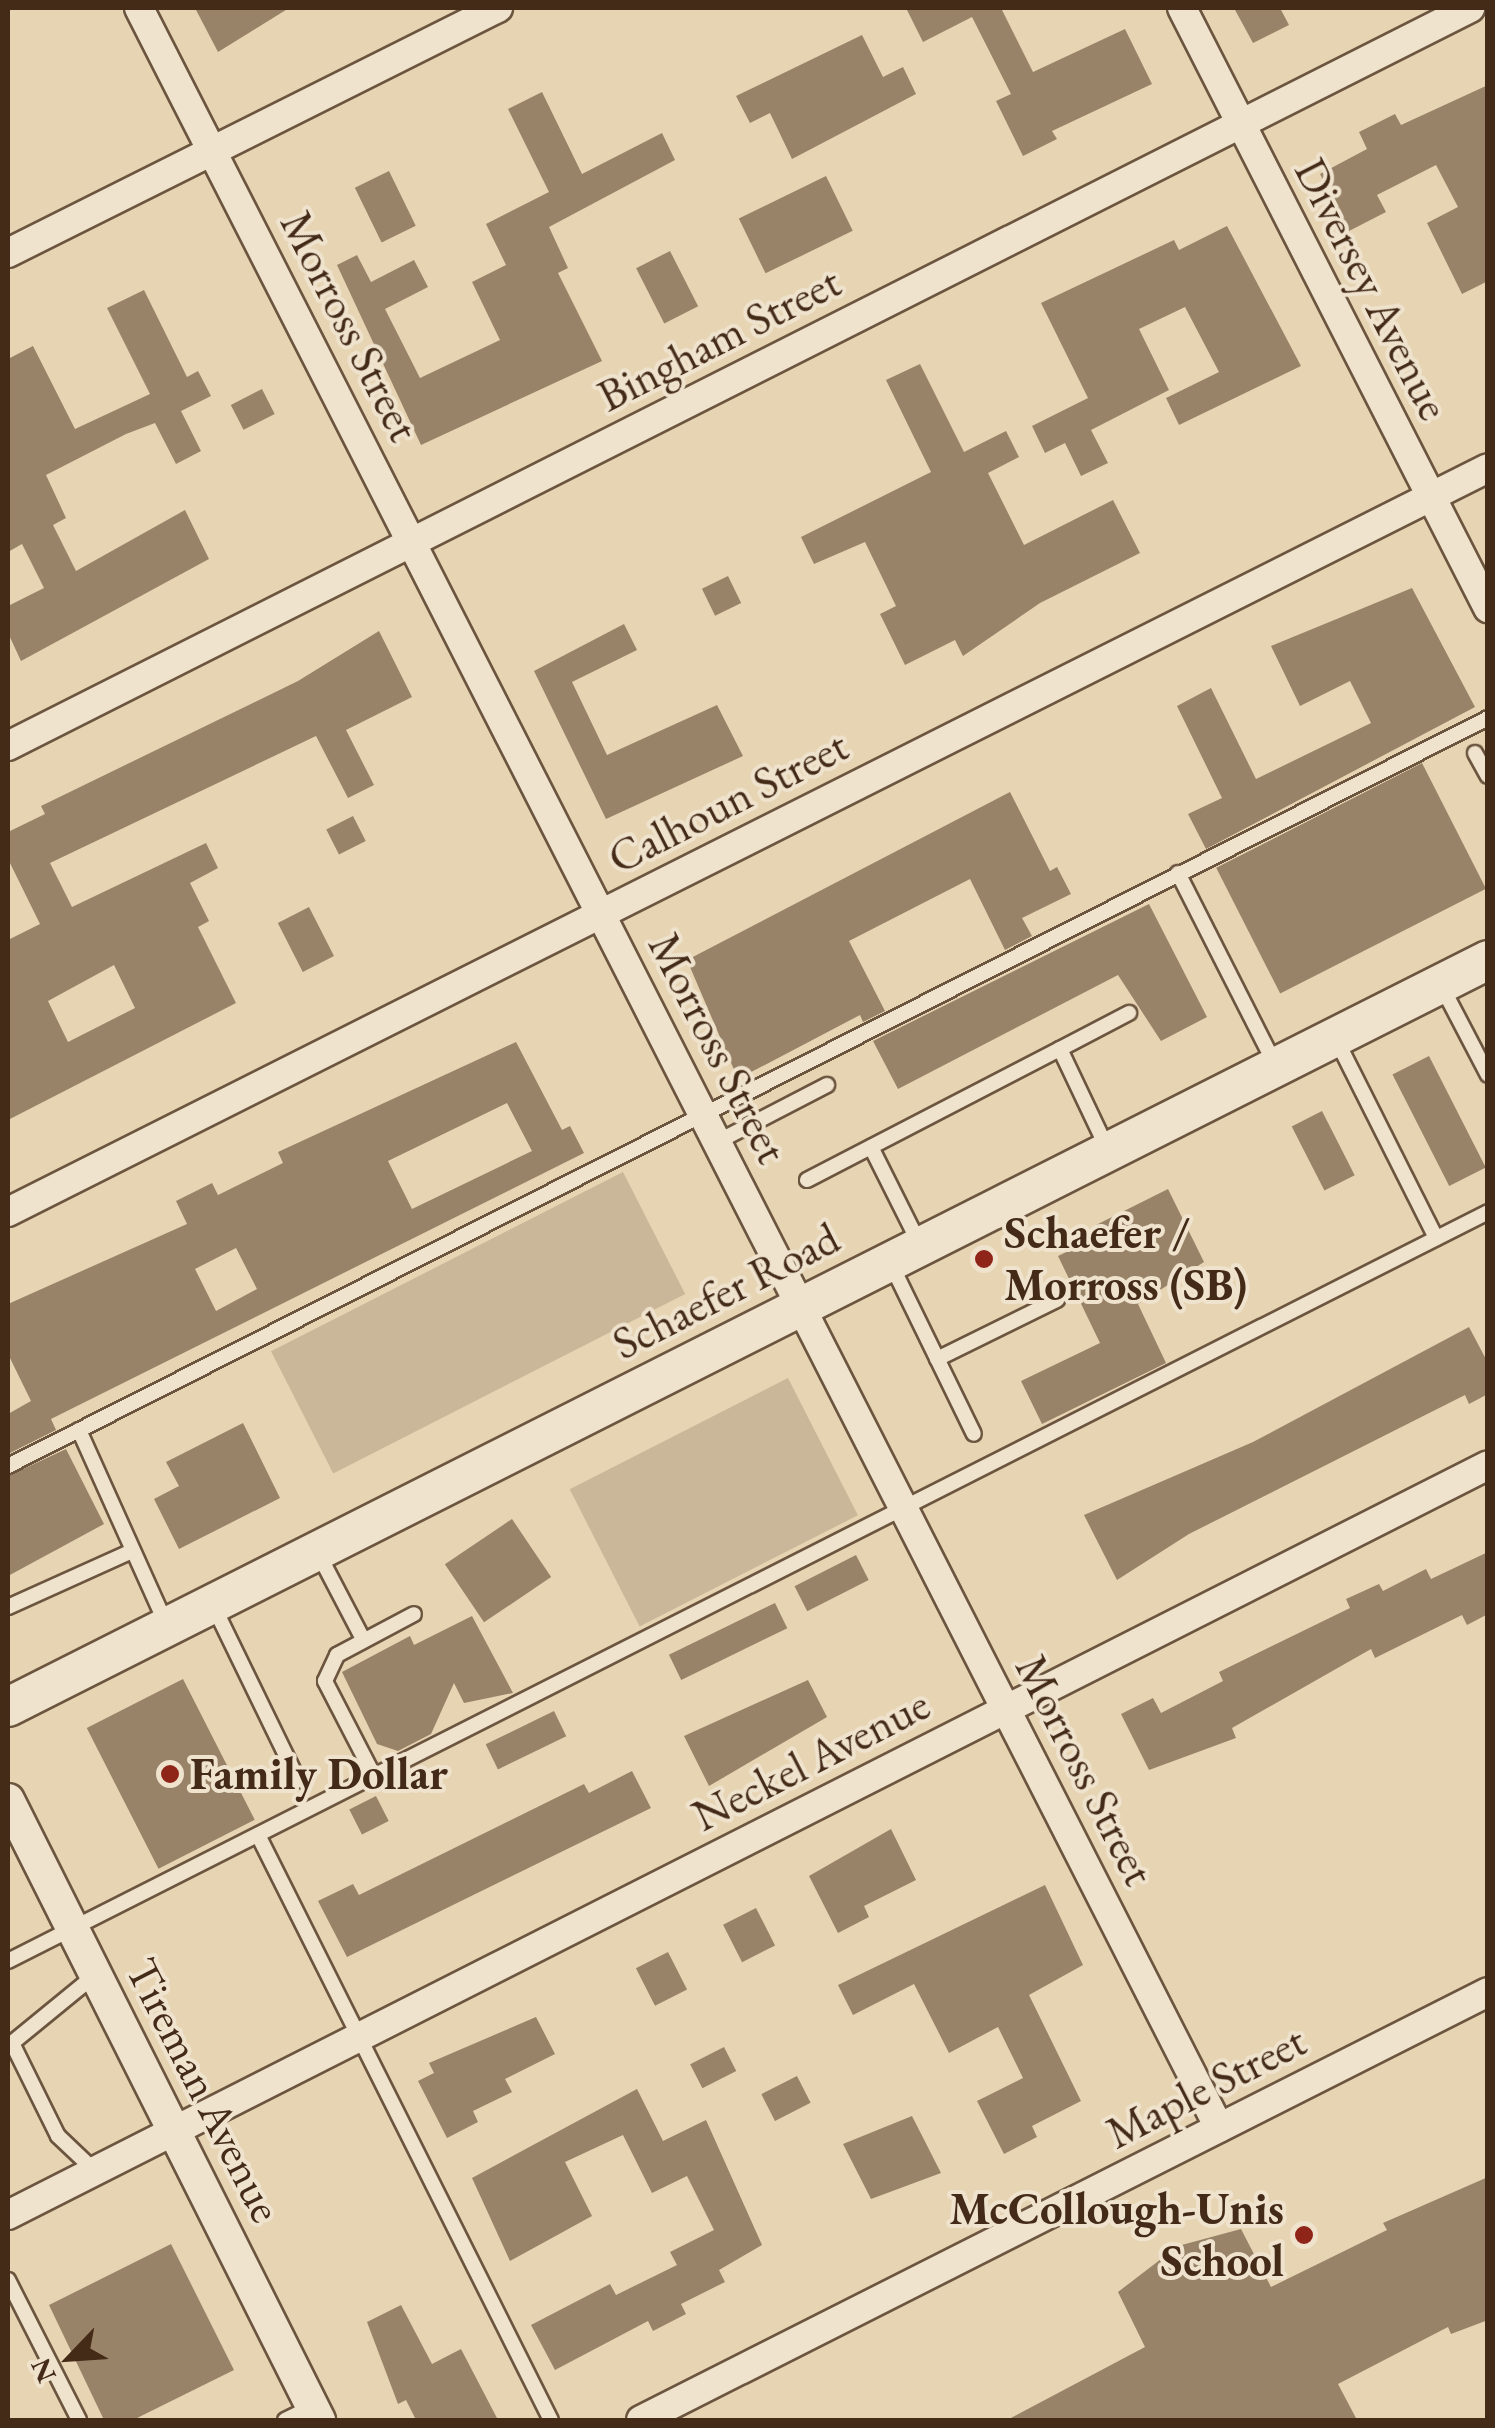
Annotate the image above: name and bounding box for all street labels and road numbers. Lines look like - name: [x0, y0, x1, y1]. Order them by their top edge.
- street label: Diversey Avenue: [1283, 149, 1461, 429]
- street label: Morross Street: [269, 202, 431, 450]
- street label: Bingham Street: [589, 255, 849, 423]
- street label: Calhoun Street: [599, 719, 857, 885]
- street label: Morross Street: [637, 924, 799, 1172]
- street label: Schaefer Road: [604, 1211, 848, 1371]
- street label: Morross Street: [1004, 1646, 1166, 1894]
- street label: Neckel Avenue: [684, 1677, 938, 1843]
- street label: Tireman Avenue: [114, 1949, 294, 2231]
- street label: Maple Street: [1097, 2014, 1315, 2160]

